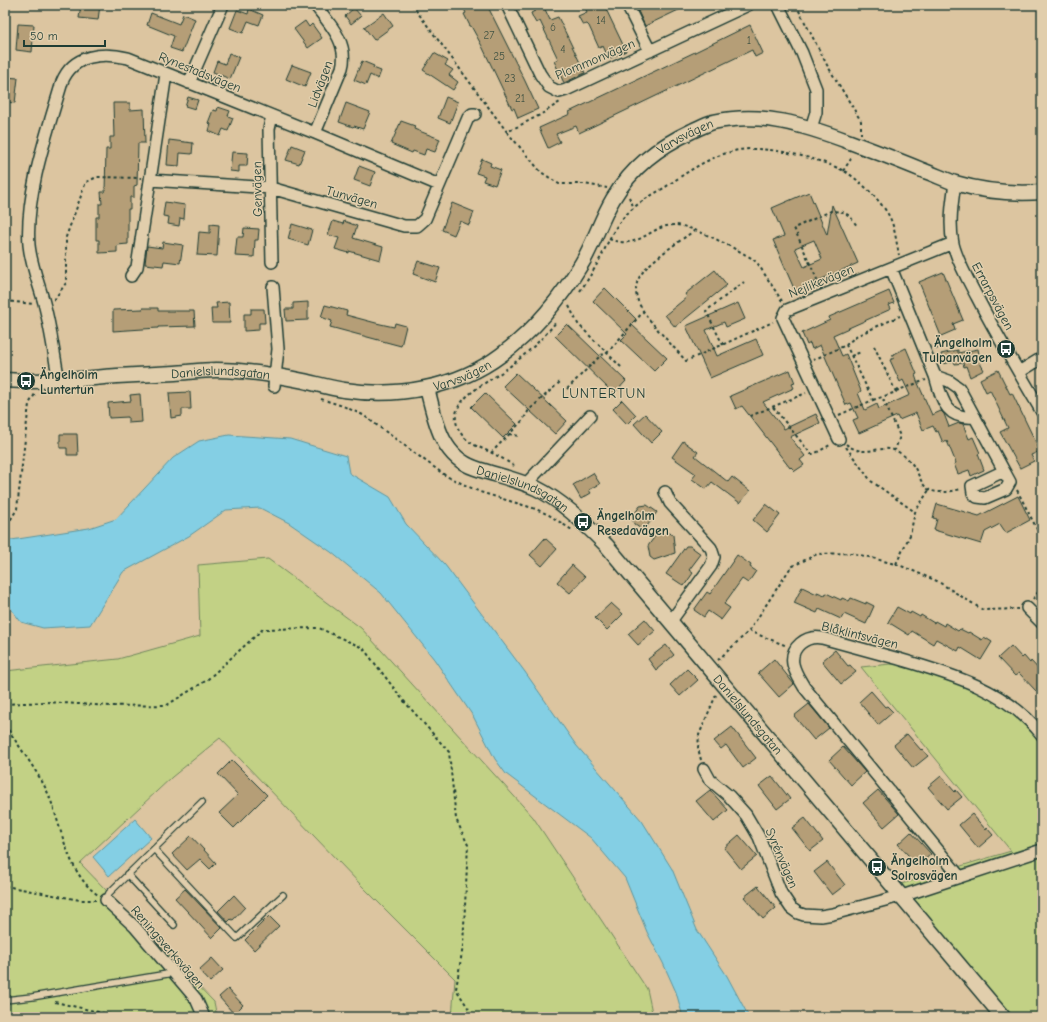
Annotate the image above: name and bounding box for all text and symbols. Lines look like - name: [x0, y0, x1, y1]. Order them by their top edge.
- house number: 14: [596, 14, 606, 27]
- house number: 6: [550, 21, 556, 34]
- scale bar: [24, 22, 105, 48]
- text: 50 m: [30, 29, 58, 43]
- house number: 27: [484, 29, 494, 42]
- house number: 1: [747, 34, 751, 47]
- street label: Plommonvägen: [553, 35, 637, 83]
- house number: 4: [560, 43, 566, 56]
- street label: Rynestadsvägen: [157, 49, 243, 95]
- house number: 25: [493, 50, 505, 63]
- street label: Lidvägen: [304, 59, 336, 109]
- house number: 23: [504, 72, 516, 85]
- house number: 21: [515, 92, 525, 105]
- street label: Varvsvägen: [654, 115, 715, 157]
- street label: Genvägen: [249, 161, 265, 217]
- street label: Tunvägen: [324, 182, 380, 212]
- street label: Errarpsvägen: [969, 260, 1017, 332]
- street label: Nejlikevägen: [786, 261, 856, 301]
- place label: Ängelholm Tulpanvägen: [922, 335, 992, 365]
- bus stop icon: Ängelholm Tulpanvägen: [995, 338, 1017, 360]
- street label: Varvsvägen: [432, 356, 494, 393]
- street label: Danielslundsgatan: [170, 362, 271, 382]
- place label: Ängelholm Luntertun: [40, 367, 98, 397]
- bus stop icon: Ängelholm Luntertun: [15, 370, 37, 392]
- district label: LUNTERTUN: [562, 385, 646, 402]
- street label: Danielslundsgatan: [475, 462, 572, 515]
- place label: Ängelholm Resedavägen: [597, 508, 669, 538]
- bus stop icon: Ängelholm Resedavägen: [572, 511, 594, 533]
- street label: Blåklintsvägen: [820, 618, 900, 652]
- street label: Danielslundsgatan: [711, 671, 786, 757]
- street label: Syrénvägen: [763, 826, 801, 890]
- place label: Ängelholm Solrosvägen: [891, 853, 958, 883]
- bus stop icon: Ängelholm Solrosvägen: [866, 856, 888, 878]
- street label: Reningsverksvägen: [128, 903, 208, 991]

